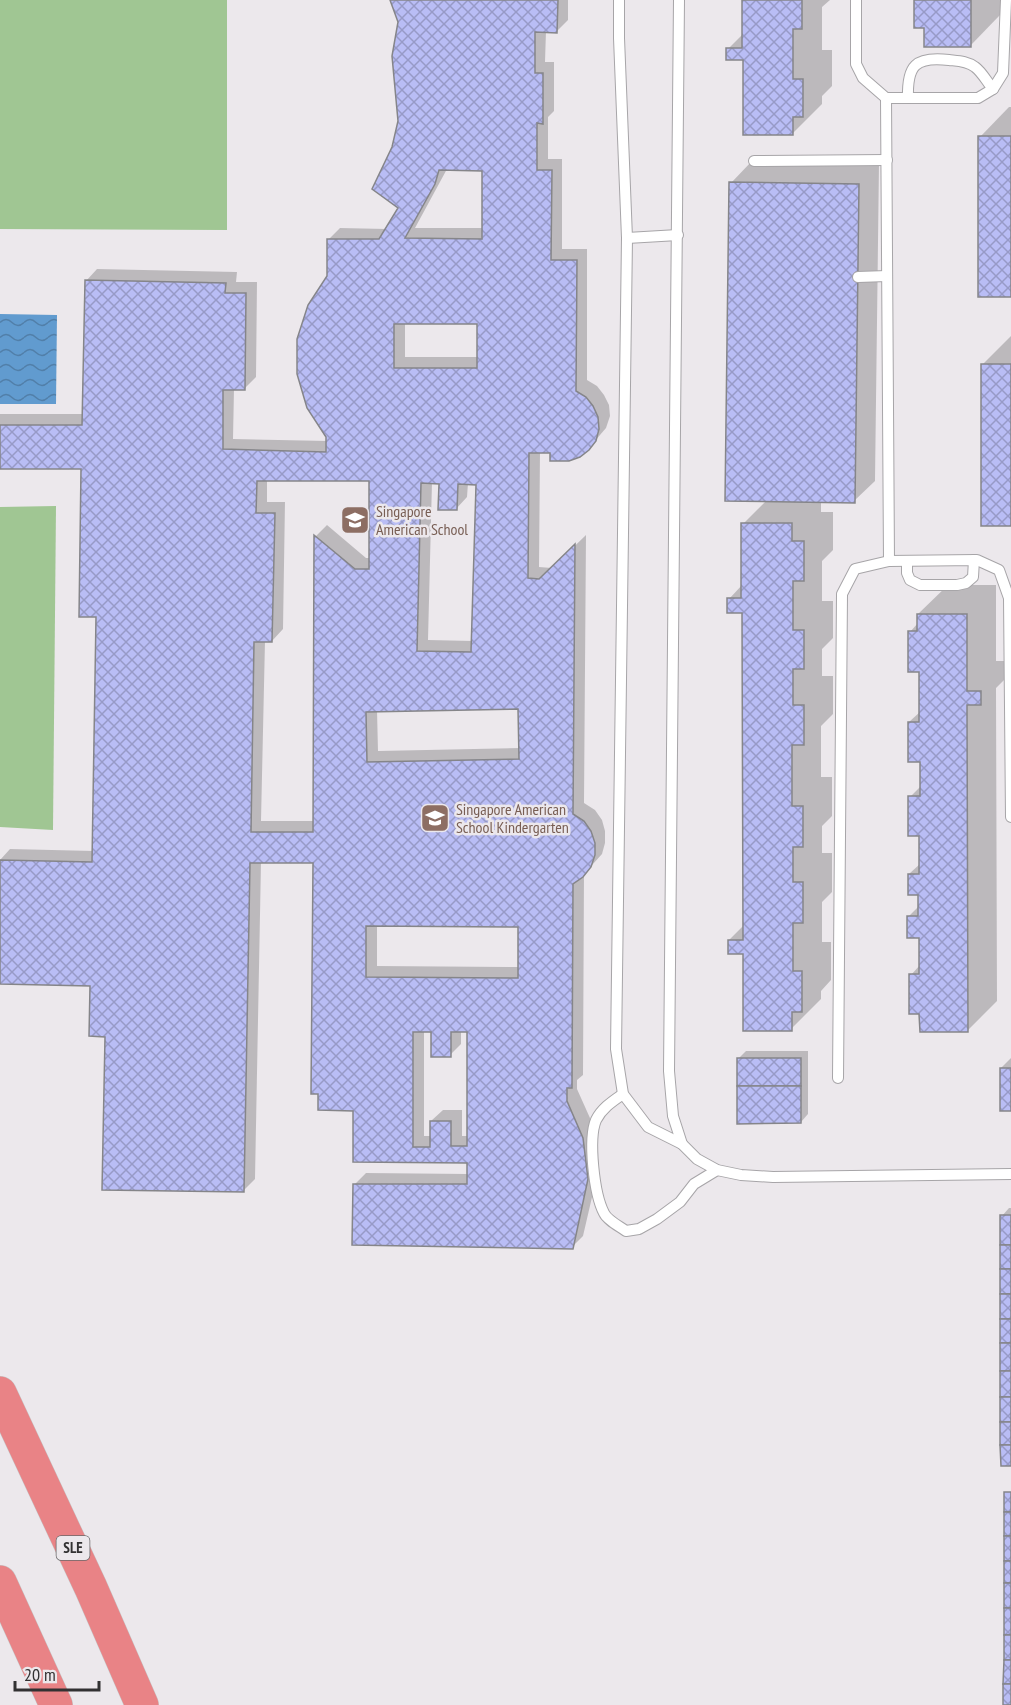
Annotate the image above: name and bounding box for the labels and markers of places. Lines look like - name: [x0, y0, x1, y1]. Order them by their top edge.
- place label: Singapore American School: [376, 501, 468, 539]
- school or university icon: Singapore American School: [339, 504, 371, 536]
- place label: Singapore American School Kindergarten: [456, 799, 569, 837]
- school or university icon: Singapore American School Kindergarten: [419, 802, 451, 834]

